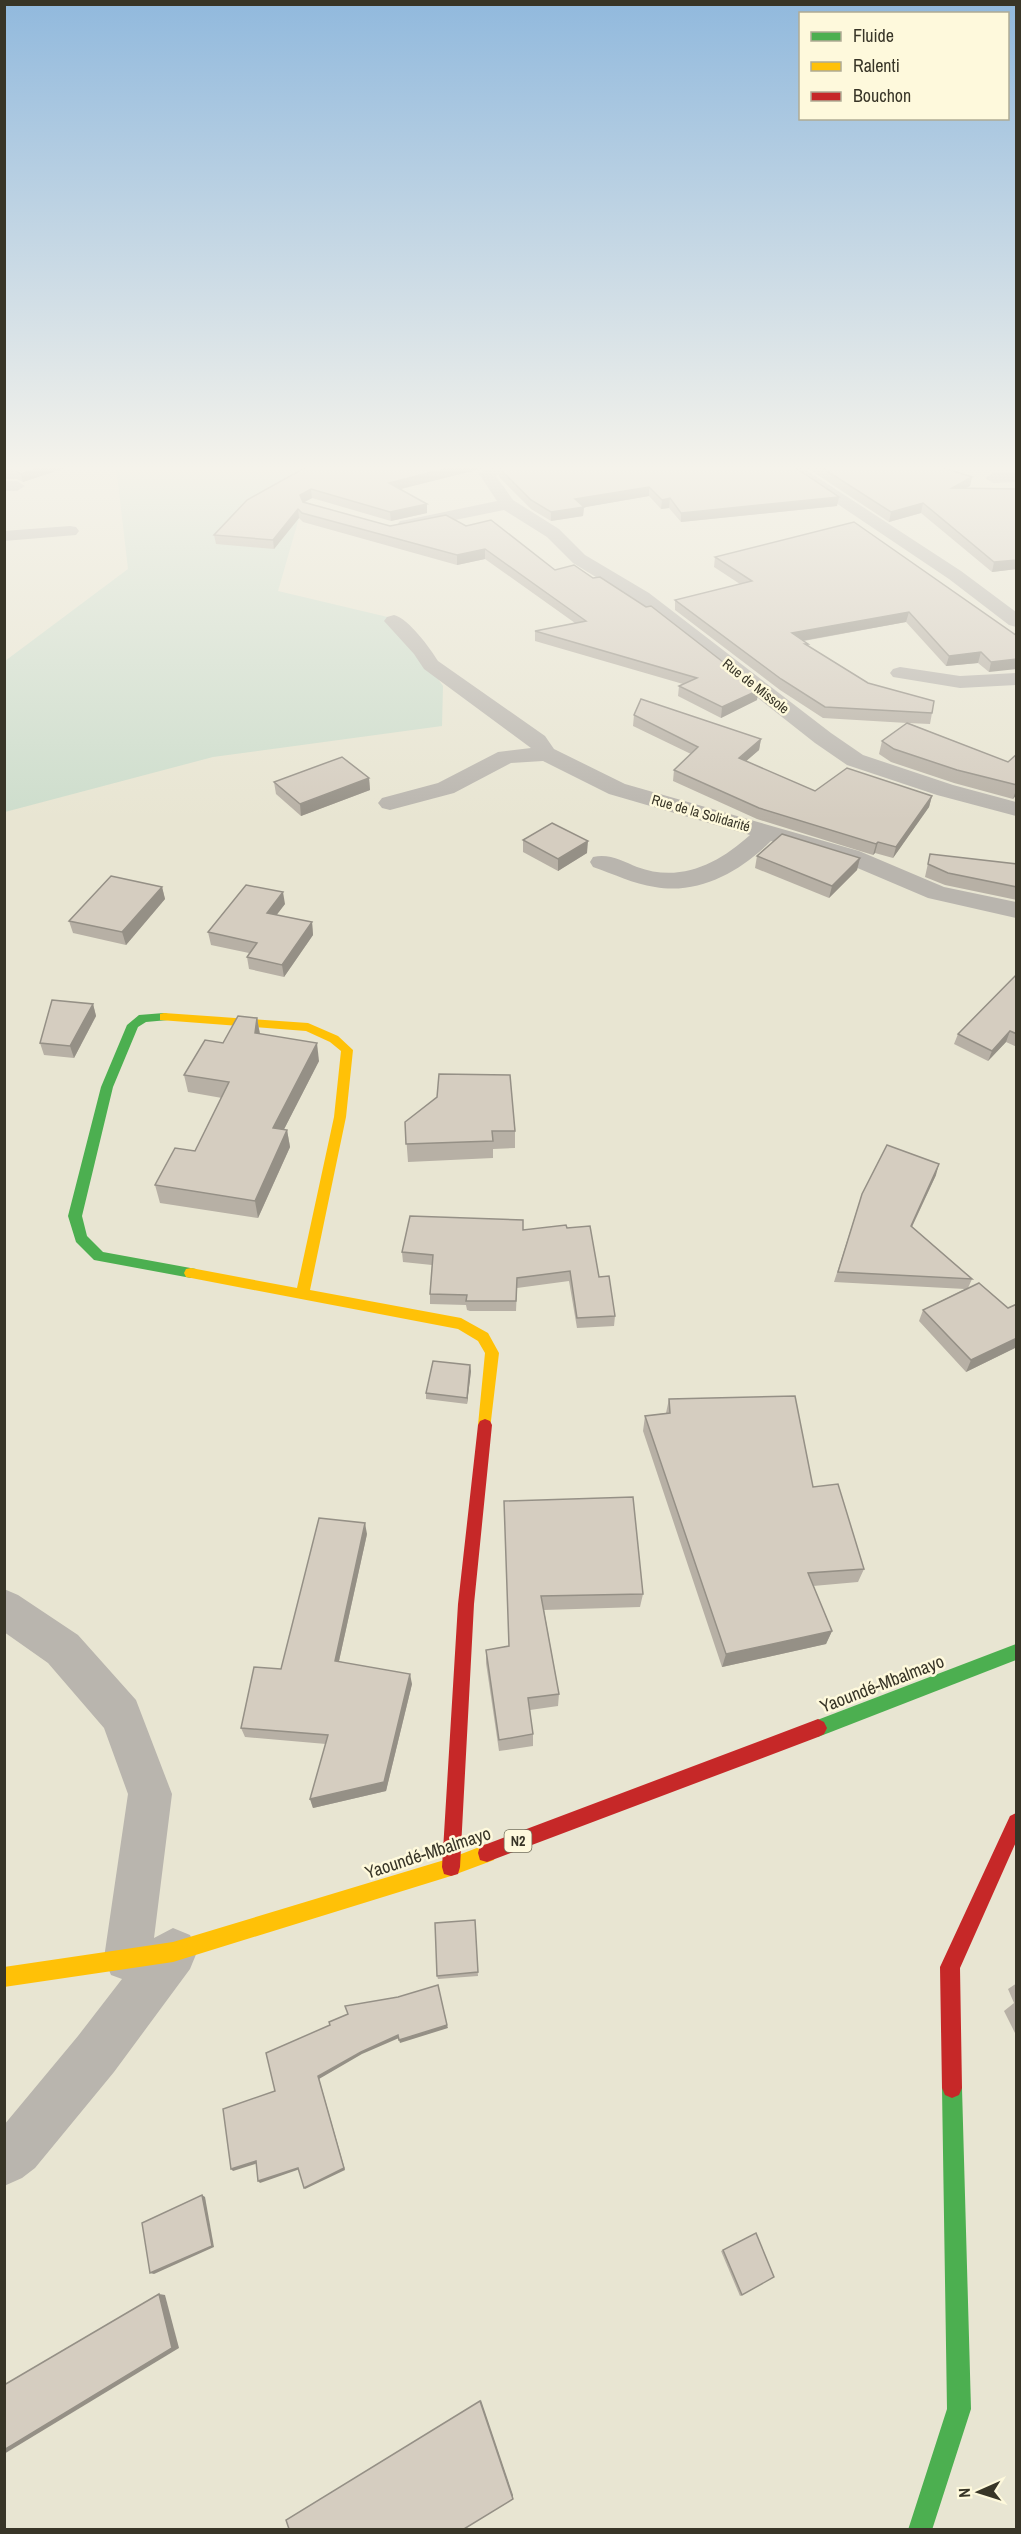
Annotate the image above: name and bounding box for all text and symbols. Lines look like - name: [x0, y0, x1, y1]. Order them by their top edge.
- legend: [799, 12, 1009, 120]
- text: Fluide: [853, 23, 894, 48]
- text: Ralenti: [853, 53, 900, 78]
- text: Bouchon: [853, 83, 911, 108]
- street label: Rue de Missole: [719, 654, 793, 718]
- street label: Rue de la Solidarité: [650, 790, 752, 836]
- street label: Yaoundé-Mbalmayo: [816, 1648, 947, 1719]
- street label: Yaoundé-Mbalmayo: [362, 1820, 494, 1885]
- road number: N2: [504, 1830, 532, 1852]
- north arrow: [949, 2462, 1009, 2522]
- text: N: [953, 2487, 975, 2498]

